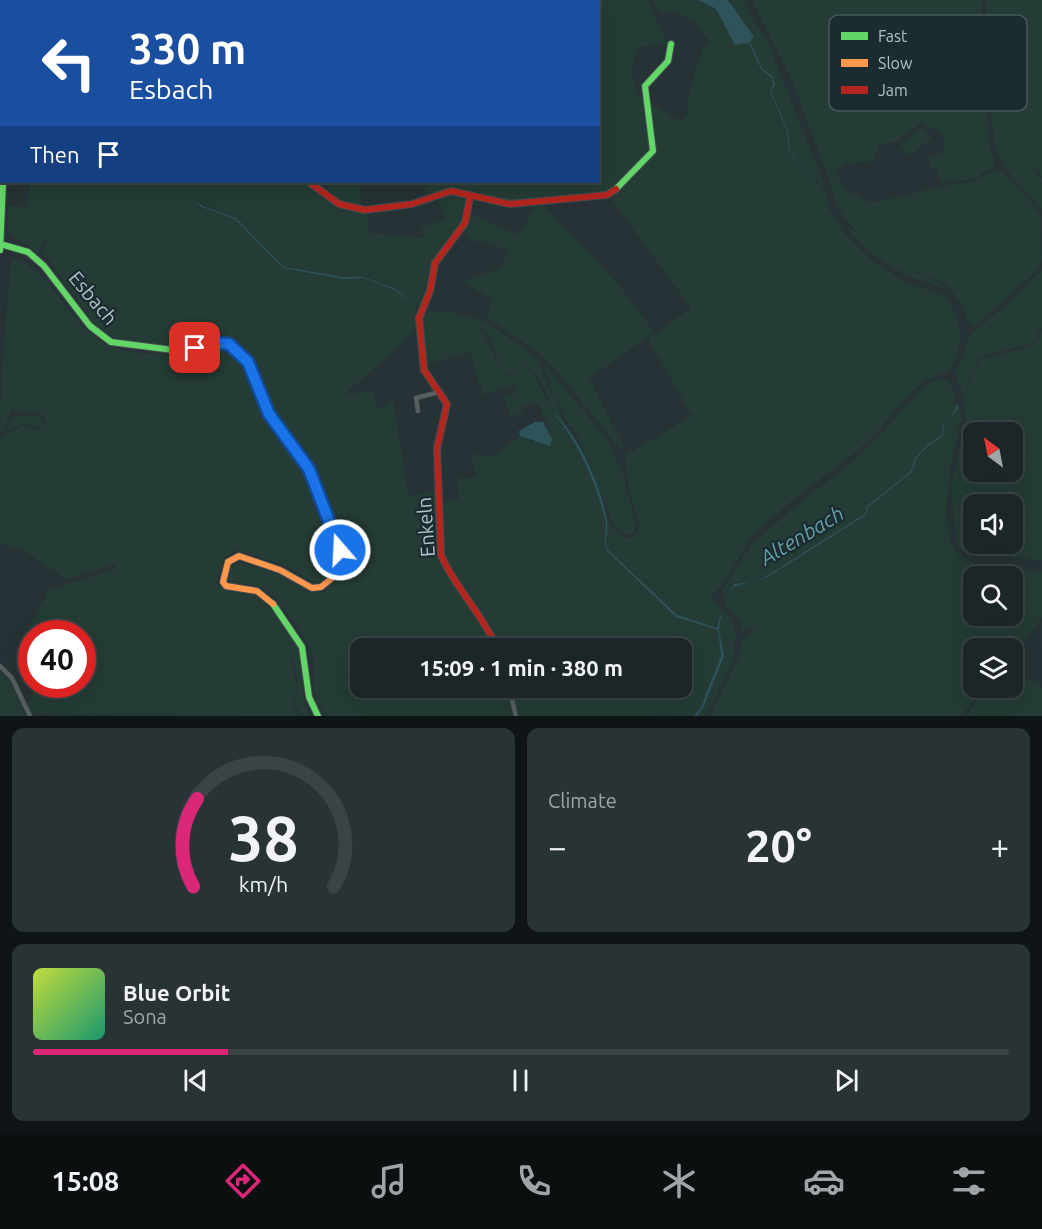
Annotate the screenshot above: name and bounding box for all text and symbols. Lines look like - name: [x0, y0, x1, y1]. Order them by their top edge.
- legend: [829, 15, 1027, 111]
- icon: left: [30, 24, 108, 102]
- text: 330 m: [129, 25, 246, 72]
- text: Fast: [878, 27, 908, 45]
- text: Slow: [878, 54, 913, 72]
- text: Esbach: [129, 74, 214, 104]
- text: Jam: [878, 81, 908, 99]
- icon: arrive: [92, 138, 125, 171]
- text: Then: [30, 142, 80, 167]
- street label: Esbach: [64, 266, 122, 329]
- pin: [169, 322, 220, 373]
- icon: arrive: [178, 331, 211, 364]
- north arrow: [963, 422, 1023, 482]
- map controls: [963, 422, 1023, 698]
- button: sound: [963, 494, 1023, 554]
- street label: Enkeln: [412, 496, 439, 558]
- water label: Altenbach: [754, 501, 848, 570]
- position arrow: [308, 518, 372, 582]
- button: search: [963, 566, 1023, 626]
- speed limit sign: 40: [18, 620, 96, 698]
- button: layers: [963, 638, 1023, 698]
- text: 15:09 · 1 min · 380 m: [419, 655, 623, 680]
- text: Climate: [548, 789, 617, 812]
- text: 38: [228, 803, 299, 873]
- text: 20°: [745, 820, 812, 871]
- text: −: [548, 828, 567, 865]
- text: +: [990, 828, 1009, 865]
- text: km/h: [239, 872, 288, 896]
- text: Blue Orbit: [123, 980, 230, 1005]
- text: Sona: [123, 1005, 167, 1028]
- icon: previous: [179, 1064, 212, 1097]
- icon: pause: [504, 1064, 537, 1097]
- icon: next: [830, 1064, 863, 1097]
- icon: directions: [222, 1160, 264, 1202]
- icon: music: [368, 1160, 410, 1202]
- icon: phone: [513, 1160, 555, 1202]
- icon: climate: [658, 1160, 700, 1202]
- icon: car: [803, 1160, 845, 1202]
- icon: filters: [948, 1160, 990, 1202]
- text: 15:08: [52, 1166, 119, 1196]

